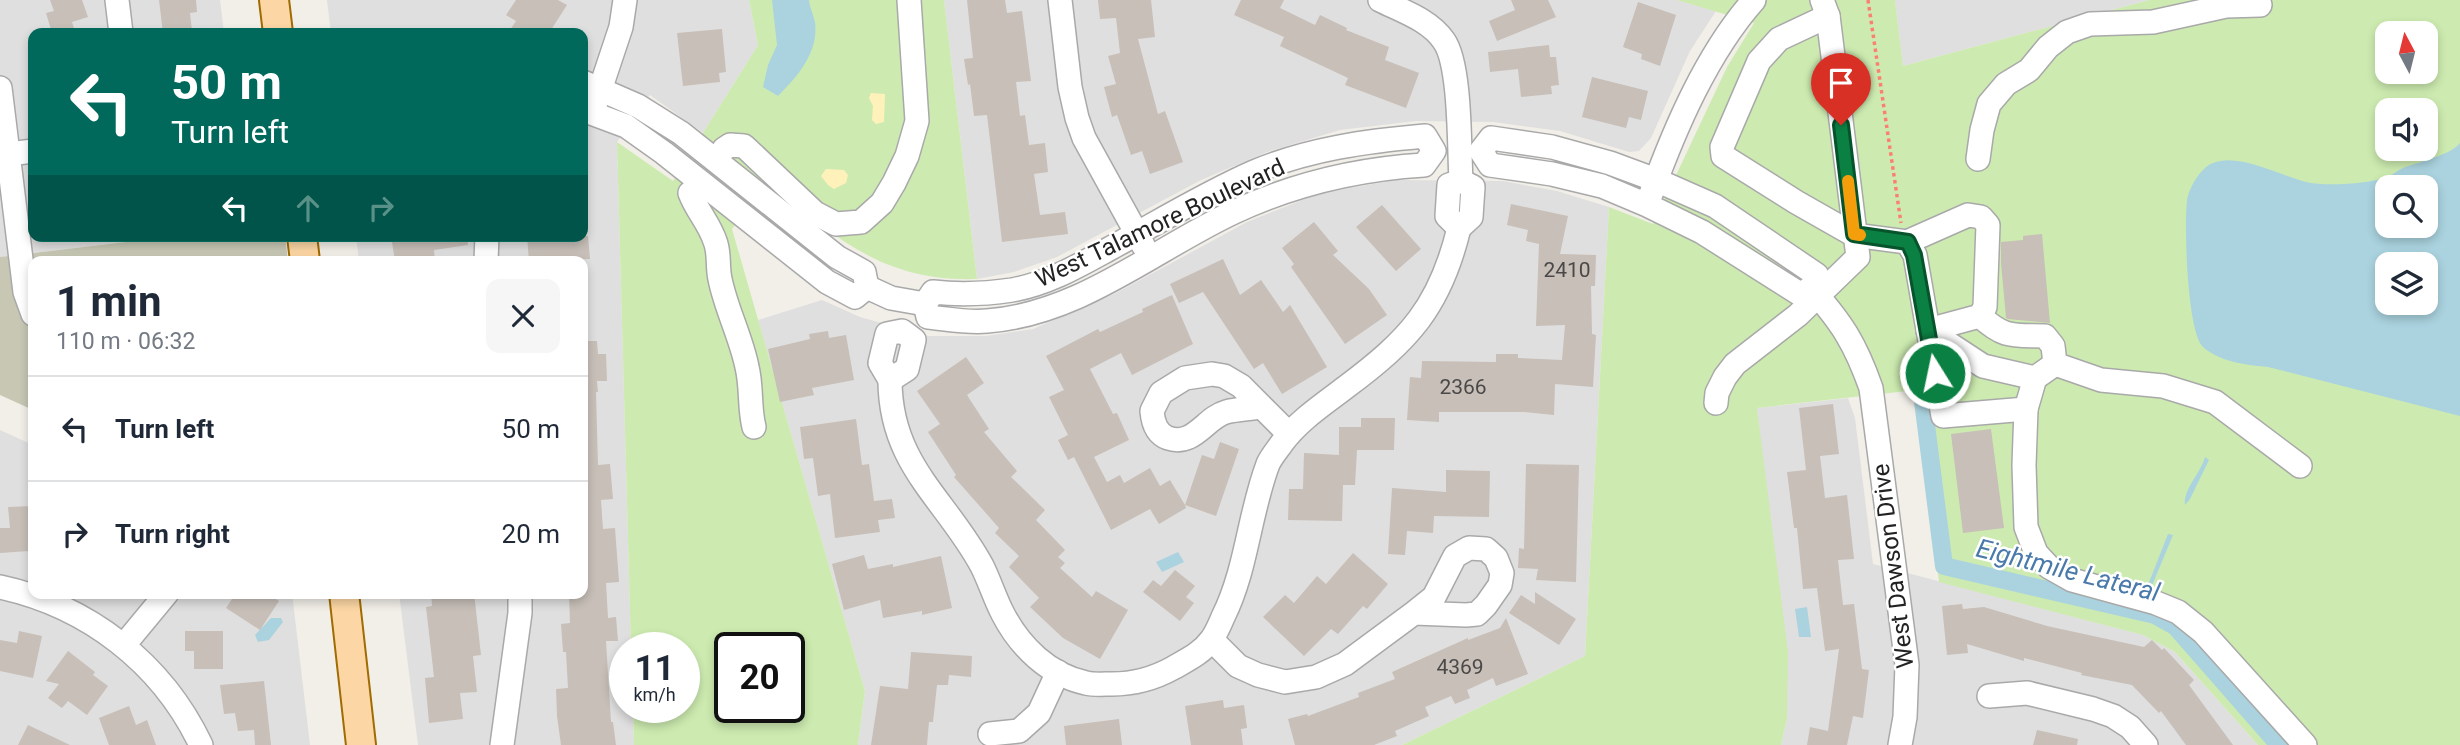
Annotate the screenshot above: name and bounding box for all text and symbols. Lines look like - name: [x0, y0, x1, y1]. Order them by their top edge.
- north arrow: [2375, 21, 2438, 84]
- map controls: [2375, 21, 2438, 315]
- pin: [1811, 53, 1871, 125]
- text: 50 m: [171, 54, 282, 111]
- icon: left: [56, 56, 147, 147]
- icon: arrive: [1822, 64, 1860, 102]
- button: sound: [2375, 98, 2438, 161]
- text: Turn left: [171, 113, 289, 151]
- street label: West Talamore Boulevard: [1031, 153, 1289, 293]
- button: search: [2375, 175, 2438, 238]
- icon: left: [216, 189, 254, 227]
- icon: ahead: [289, 189, 327, 227]
- icon: right: [362, 189, 400, 227]
- button: layers: [2375, 252, 2438, 315]
- house number: 2410: [1543, 258, 1591, 282]
- text: 1 min: [56, 277, 162, 326]
- button: close: [486, 279, 560, 353]
- text: 110 m · 06:32: [56, 328, 195, 355]
- position arrow: [1898, 336, 1972, 410]
- house number: 2366: [1439, 375, 1487, 399]
- icon: left: [56, 410, 94, 448]
- text: Turn left: [115, 414, 214, 444]
- text: 50 m: [502, 414, 560, 444]
- street label: West Dawson Drive: [1867, 462, 1919, 670]
- icon: right: [56, 515, 94, 553]
- text: Turn right: [115, 519, 230, 549]
- text: 20 m: [502, 519, 560, 549]
- water label: Eightmile Lateral: [1973, 533, 2164, 607]
- speed limit sign: 20: [714, 632, 805, 723]
- text: 11: [634, 648, 675, 689]
- house number: 4369: [1436, 655, 1484, 679]
- text: km/h: [633, 684, 676, 705]

